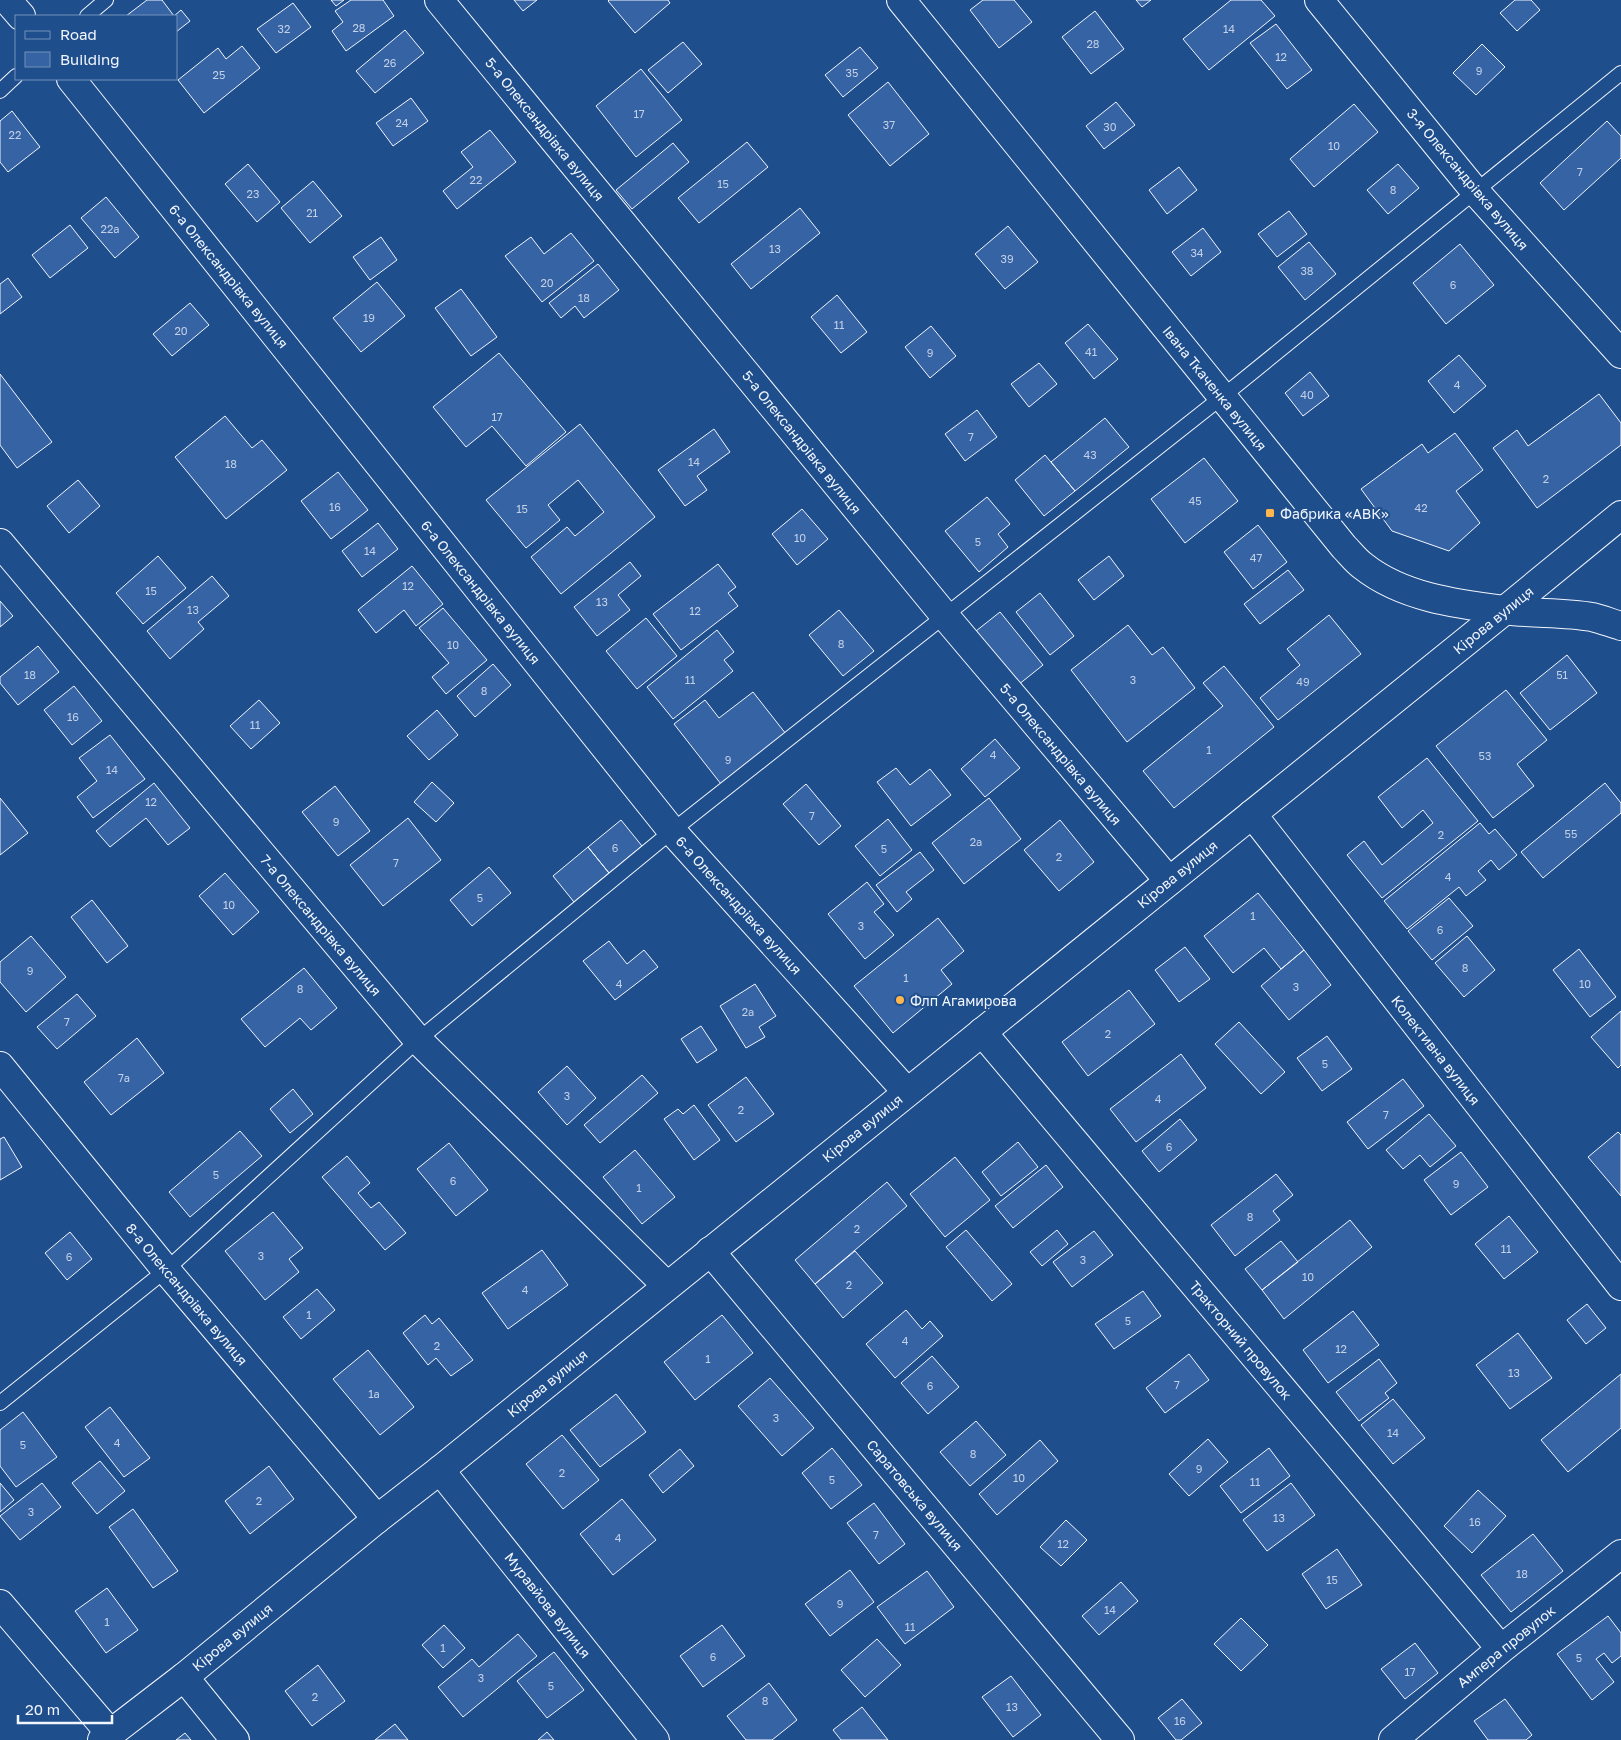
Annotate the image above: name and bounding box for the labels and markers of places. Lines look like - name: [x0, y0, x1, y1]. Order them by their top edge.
- place label: Фабрика «АВК»: [1280, 505, 1389, 522]
- marker: Фабрика «АВК»: [1264, 507, 1276, 519]
- place label: Флп Агамирова: [910, 992, 1017, 1009]
- marker: Флп Агамирова: [894, 994, 906, 1006]

